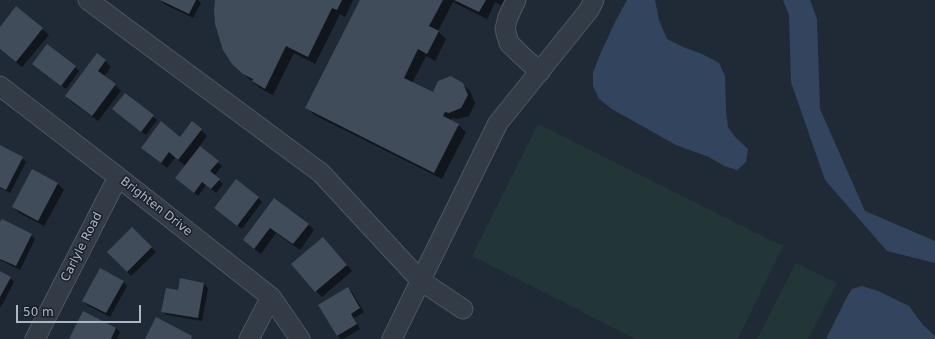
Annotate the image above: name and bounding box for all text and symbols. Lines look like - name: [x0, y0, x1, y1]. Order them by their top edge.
- street label: Brighten Drive: [117, 174, 195, 240]
- street label: Carlyle Road: [58, 210, 106, 284]
- scale bar: [18, 297, 143, 323]
- text: 50 m: [23, 305, 54, 319]

